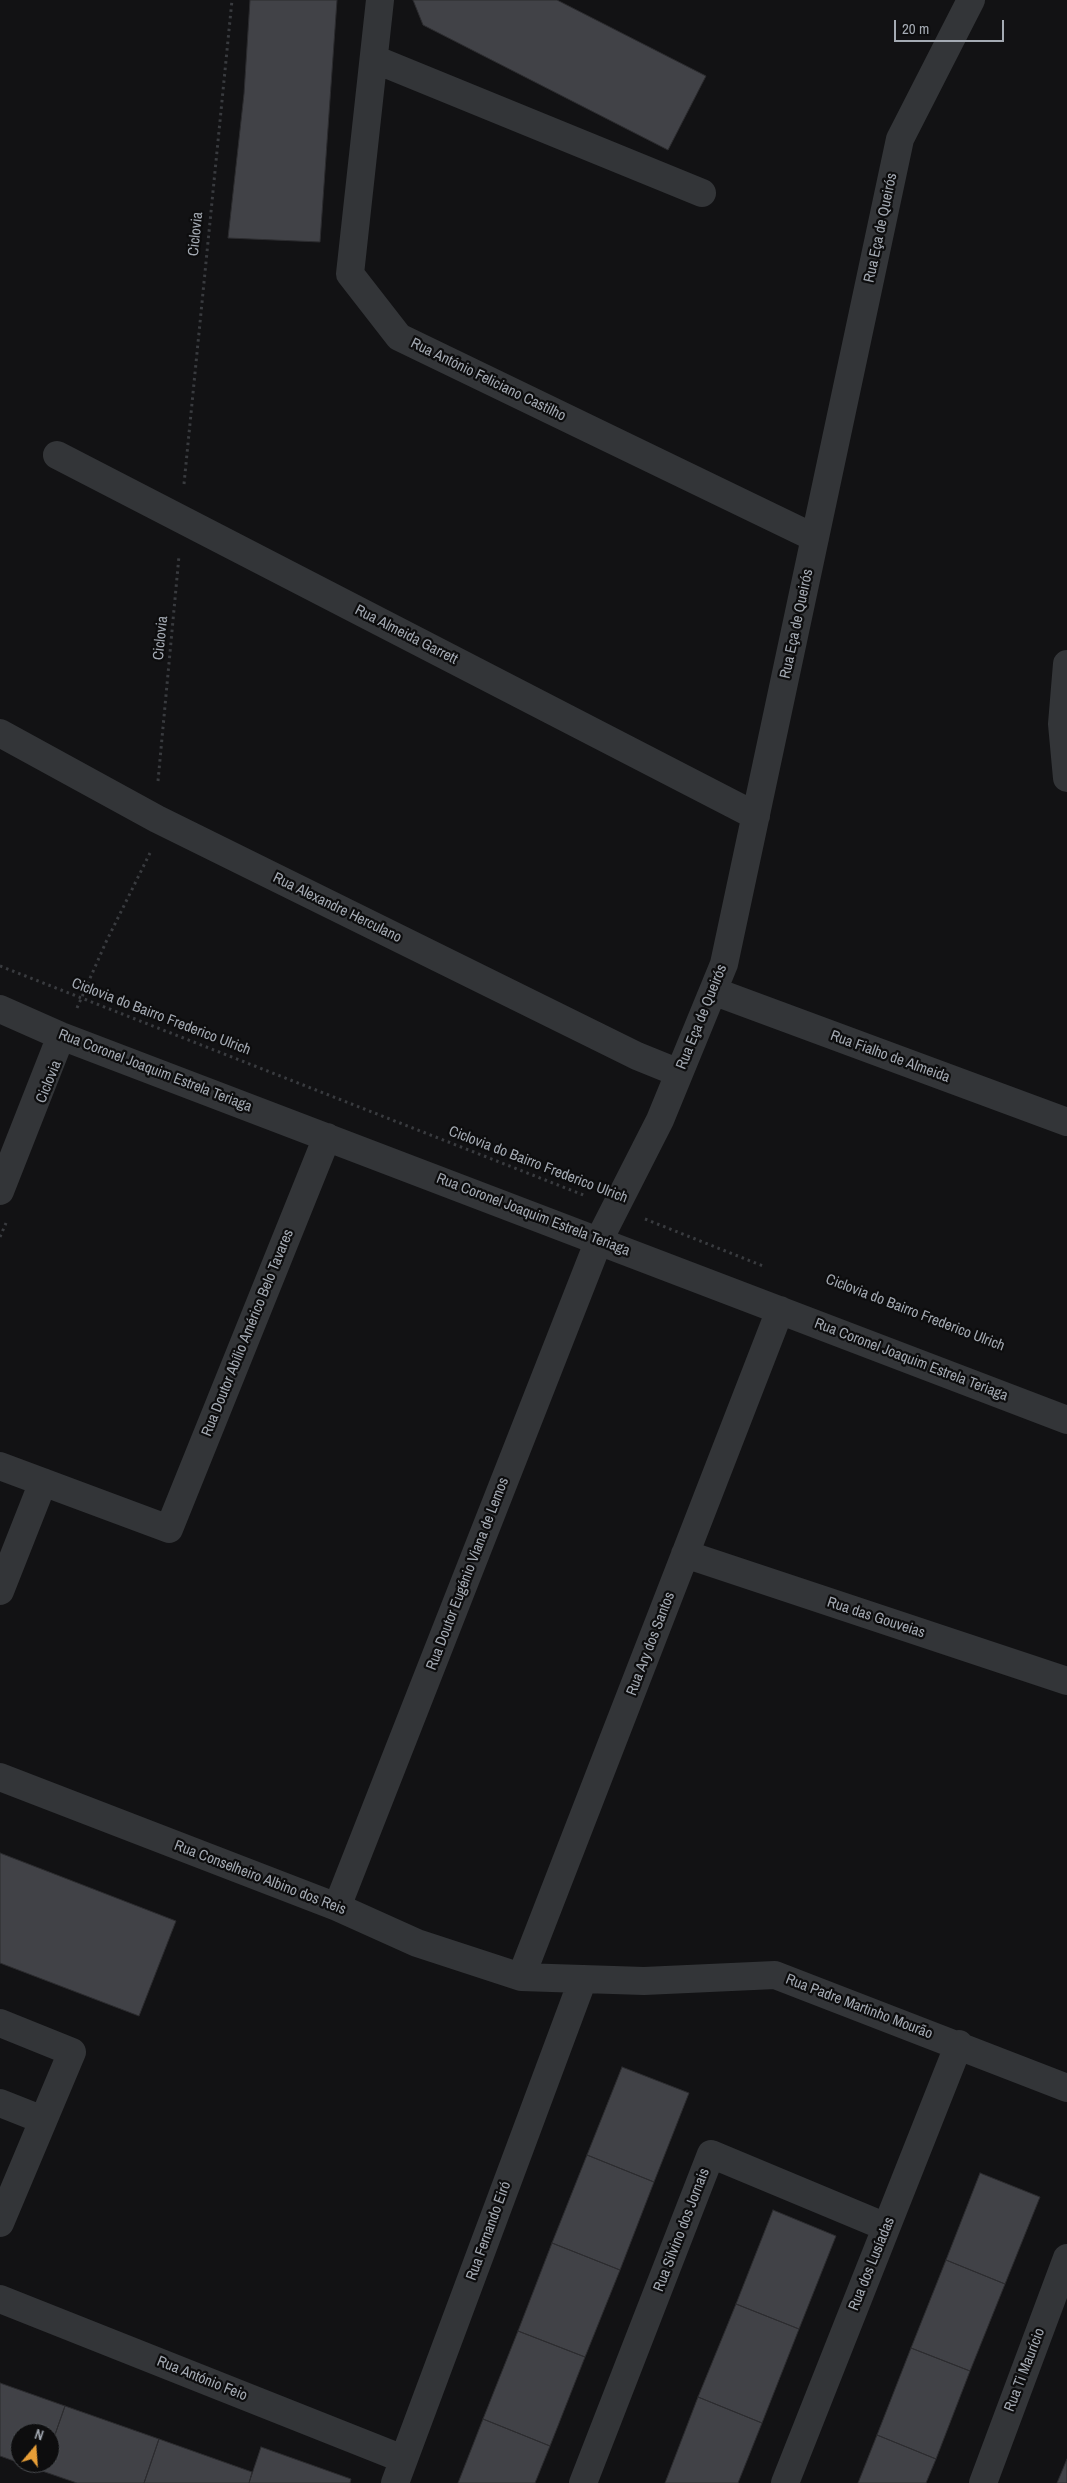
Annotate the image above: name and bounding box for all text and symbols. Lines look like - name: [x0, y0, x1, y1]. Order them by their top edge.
- scale bar: [897, 10, 1007, 42]
- text: 20 m: [902, 18, 929, 39]
- street label: Rua Eça de Queirós: [861, 172, 901, 284]
- street label: Ciclovia: [185, 211, 207, 257]
- street label: Rua António Feliciano Castilho: [408, 335, 568, 425]
- street label: Rua Eça de Queirós: [777, 568, 817, 680]
- street label: Rua Almeida Garrett: [352, 601, 460, 669]
- street label: Ciclovia: [150, 615, 172, 661]
- street label: Rua Alexandre Herculano: [270, 869, 404, 947]
- street label: Rua Eça de Queirós: [673, 962, 731, 1072]
- street label: Ciclovia do Bairro Frederico Ulrich: [69, 975, 253, 1059]
- street label: Rua Coronel Joaquim Estrela Teriaga: [56, 1026, 254, 1116]
- street label: Rua Fialho de Almeida: [828, 1027, 952, 1087]
- street label: Ciclovia: [32, 1058, 66, 1106]
- street label: Ciclovia do Bairro Frederico Ulrich: [446, 1123, 630, 1207]
- street label: Rua Coronel Joaquim Estrela Teriaga: [434, 1170, 632, 1260]
- street label: Rua Doutor Abílio Américo Belo Tavares: [198, 1227, 298, 1439]
- street label: Ciclovia do Bairro Frederico Ulrich: [823, 1271, 1007, 1355]
- street label: Rua Coronel Joaquim Estrela Teriaga: [812, 1315, 1010, 1405]
- street label: Rua Doutor Eugénio Viana de Lemos: [423, 1475, 513, 1673]
- street label: Rua Ary dos Santos: [623, 1590, 679, 1698]
- street label: Rua das Gouveias: [825, 1594, 927, 1642]
- street label: Rua Conselheiro Albino dos Reis: [172, 1837, 348, 1919]
- street label: Rua Padre Martinho Mourão: [783, 1971, 935, 2043]
- street label: Rua Silvino dos Jornais: [650, 2166, 714, 2294]
- street label: Rua Fernando Eiró: [463, 2179, 515, 2283]
- street label: Rua dos Lusíadas: [845, 2215, 899, 2313]
- street label: Rua Ti Maurício: [1001, 2326, 1049, 2414]
- street label: Rua António Feio: [154, 2353, 250, 2405]
- north arrow: [10, 2423, 60, 2473]
- text: N: [33, 2425, 46, 2445]

